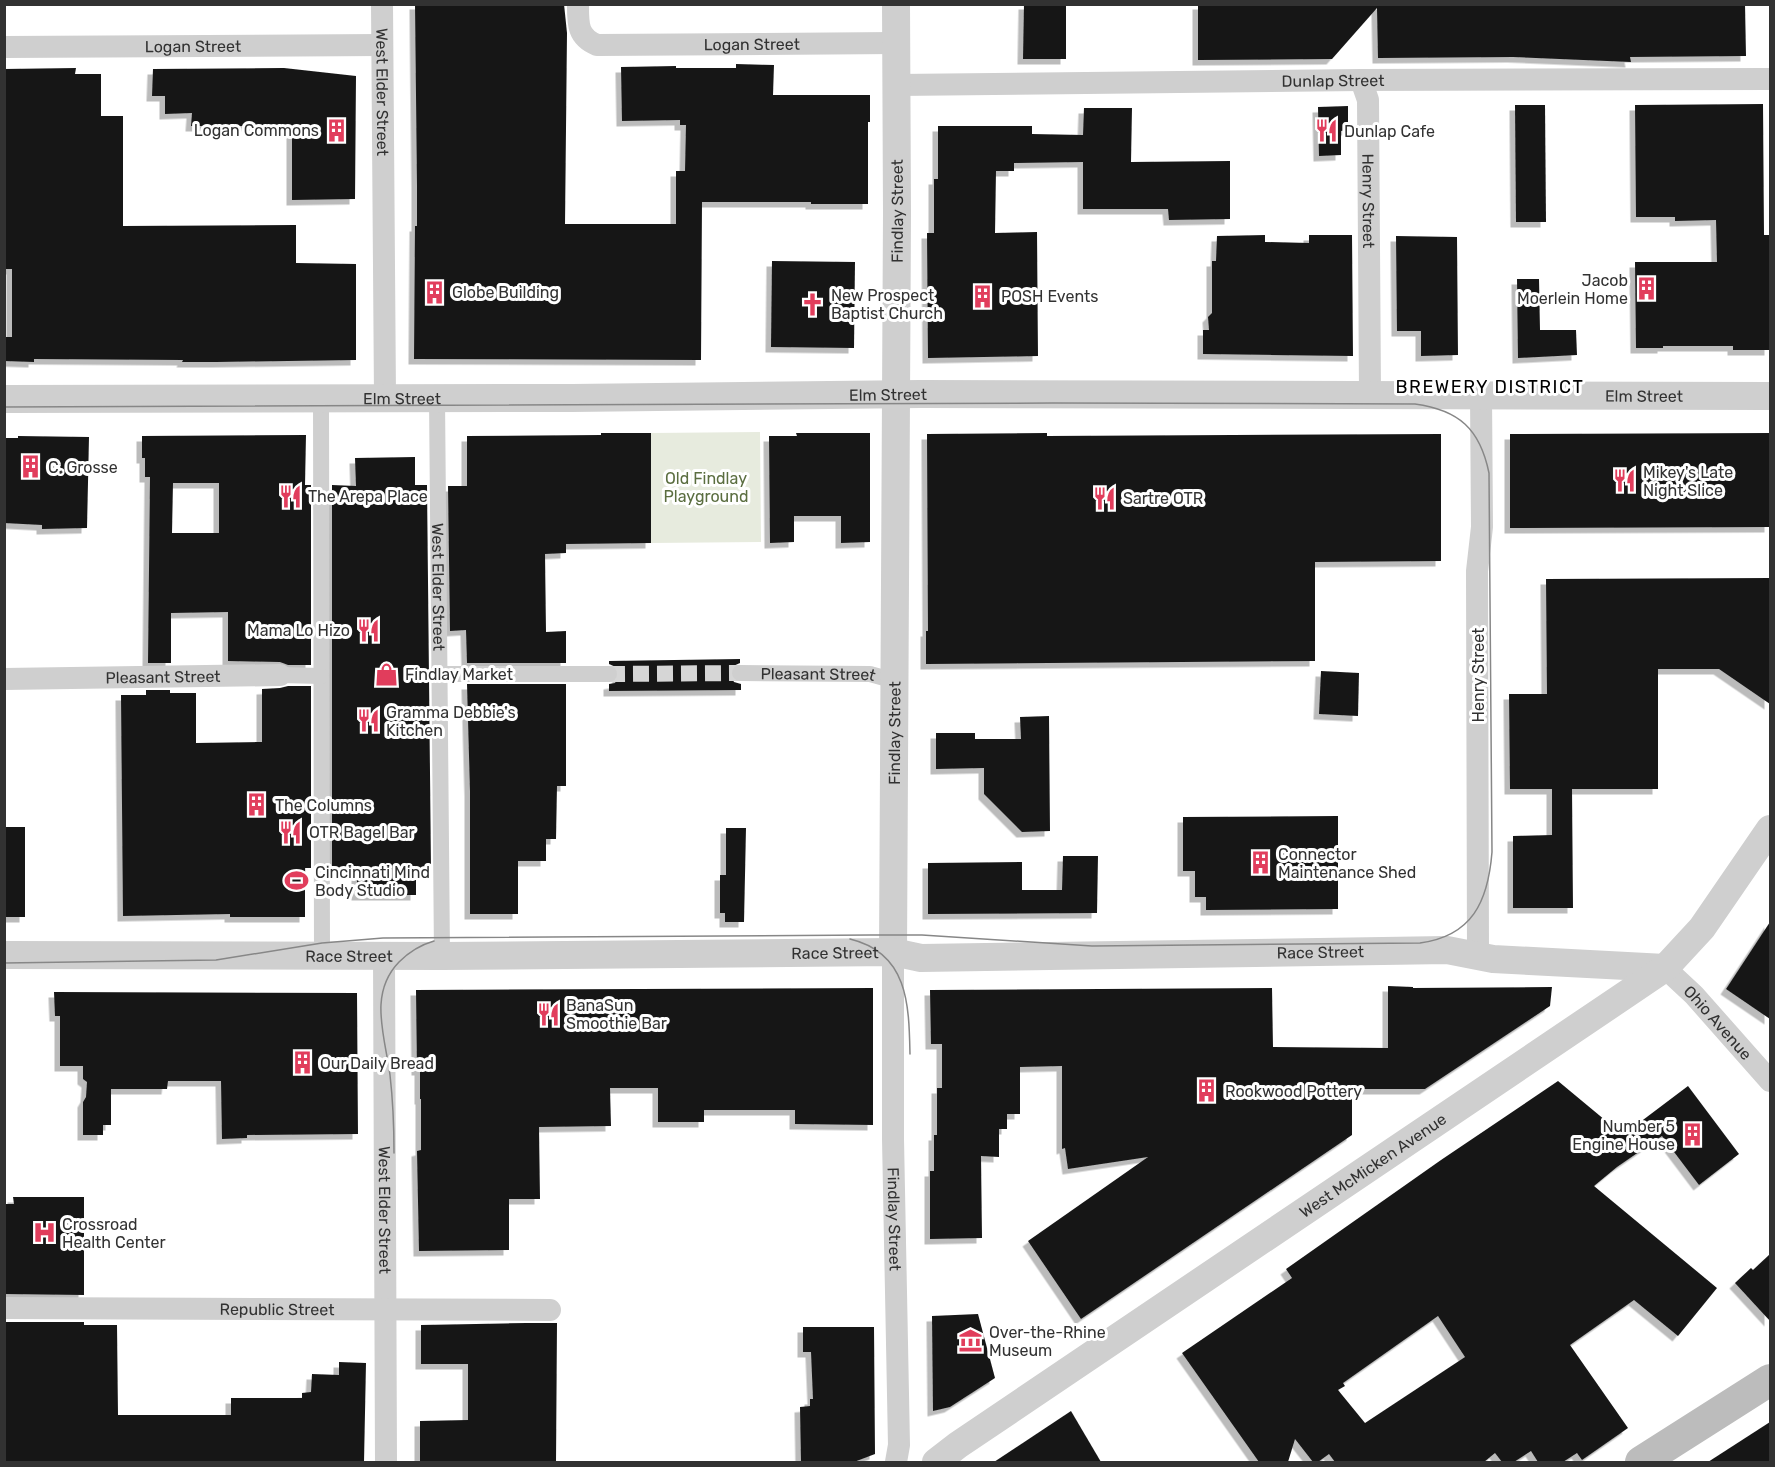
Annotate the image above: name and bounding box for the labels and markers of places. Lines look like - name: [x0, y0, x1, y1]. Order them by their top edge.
- building icon: Logan Commons: [324, 117, 350, 143]
- restaurant icon: Dunlap Cafe: [1313, 118, 1339, 144]
- place label: Logan Commons: [194, 121, 319, 140]
- place label: Dunlap Cafe: [1344, 122, 1435, 141]
- place label: Jacob Moerlein Home: [1517, 271, 1628, 308]
- building icon: Jacob Moerlein Home: [1633, 276, 1659, 302]
- building icon: Globe Building: [421, 279, 447, 305]
- place label: Globe Building: [452, 283, 559, 302]
- building icon: POSH Events: [970, 283, 996, 309]
- place label: New Prospect Baptist Church: [831, 286, 943, 323]
- place label: POSH Events: [1001, 287, 1098, 306]
- church icon: New Prospect Baptist Church: [800, 291, 826, 317]
- building icon: C. Grosse: [17, 454, 43, 480]
- place label: C. Grosse: [48, 458, 118, 477]
- place label: Mikey's Late Night Slice: [1643, 463, 1733, 500]
- restaurant icon: Mikey's Late Night Slice: [1612, 468, 1638, 494]
- restaurant icon: The Arepa Place: [277, 483, 303, 509]
- restaurant icon: Sartre OTR: [1092, 485, 1118, 511]
- place label: The Arepa Place: [308, 487, 428, 506]
- place label: Sartre OTR: [1123, 489, 1203, 508]
- restaurant icon: Mama Lo Hizo: [355, 617, 381, 643]
- place label: Mama Lo Hizo: [247, 621, 350, 640]
- shop icon: Findlay Market: [374, 661, 400, 687]
- place label: Findlay Market: [405, 665, 513, 684]
- place label: Gramma Debbie's Kitchen: [386, 703, 516, 740]
- restaurant icon: Gramma Debbie's Kitchen: [355, 708, 381, 734]
- building icon: The Columns: [244, 792, 270, 818]
- place label: The Columns: [275, 796, 372, 815]
- restaurant icon: OTR Bagel Bar: [278, 819, 304, 845]
- place label: OTR Bagel Bar: [309, 823, 415, 842]
- place label: Connector Maintenance Shed: [1278, 845, 1416, 882]
- building icon: Connector Maintenance Shed: [1247, 850, 1273, 876]
- place label: Cincinnati Mind Body Studio: [315, 863, 430, 900]
- sports icon: Cincinnati Mind Body Studio: [284, 868, 310, 894]
- place label: BanaSun Smoothie Bar: [566, 996, 667, 1033]
- restaurant icon: BanaSun Smoothie Bar: [535, 1001, 561, 1027]
- building icon: Our Daily Bread: [289, 1050, 315, 1076]
- place label: Our Daily Bread: [320, 1054, 434, 1073]
- building icon: Rookwood Pottery: [1194, 1078, 1220, 1104]
- place label: Rookwood Pottery: [1225, 1082, 1362, 1101]
- place label: Number 5 Engine House: [1572, 1117, 1675, 1154]
- building icon: Number 5 Engine House: [1680, 1122, 1706, 1148]
- place label: Crossroad Health Center: [62, 1215, 166, 1252]
- hospital icon: Crossroad Health Center: [31, 1220, 57, 1246]
- place label: Over-the-Rhine Museum: [989, 1323, 1106, 1360]
- museum icon: Over-the-Rhine Museum: [958, 1328, 984, 1354]

